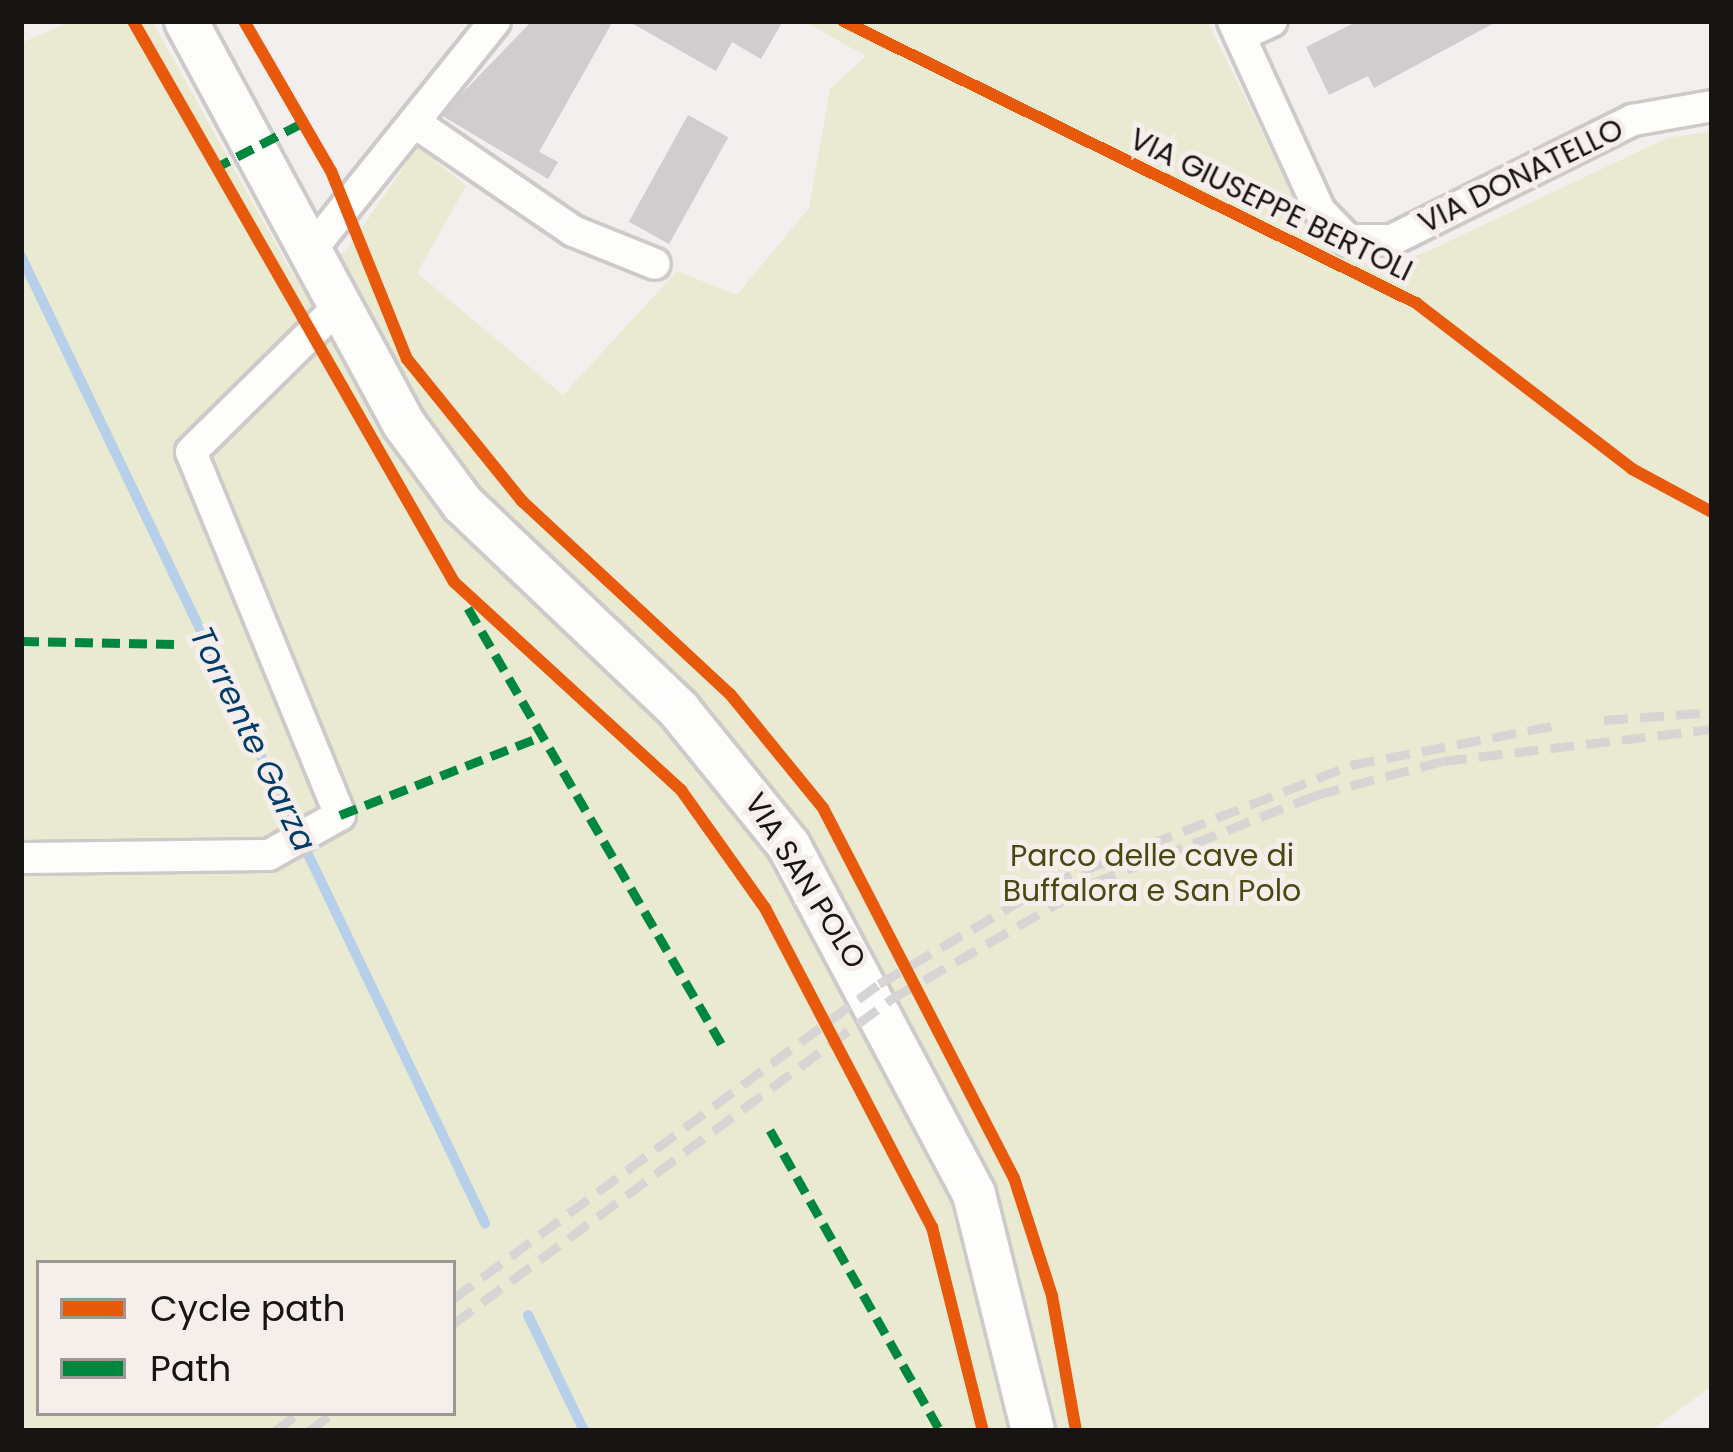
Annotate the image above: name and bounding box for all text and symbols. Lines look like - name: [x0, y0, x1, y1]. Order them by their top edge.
- street label: VIA DONATELLO: [1413, 111, 1629, 241]
- street label: VIA GIUSEPPE BERTOLI: [1124, 121, 1418, 289]
- water label: Torrente Garza: [181, 620, 325, 858]
- street label: VIA SAN POLO: [737, 787, 873, 975]
- park label: Parco delle cave di Buffalora e San Polo: [1003, 838, 1301, 908]
- legend: [36, 1260, 456, 1416]
- text: Cycle path: [150, 1283, 346, 1334]
- text: Path: [150, 1343, 231, 1394]

